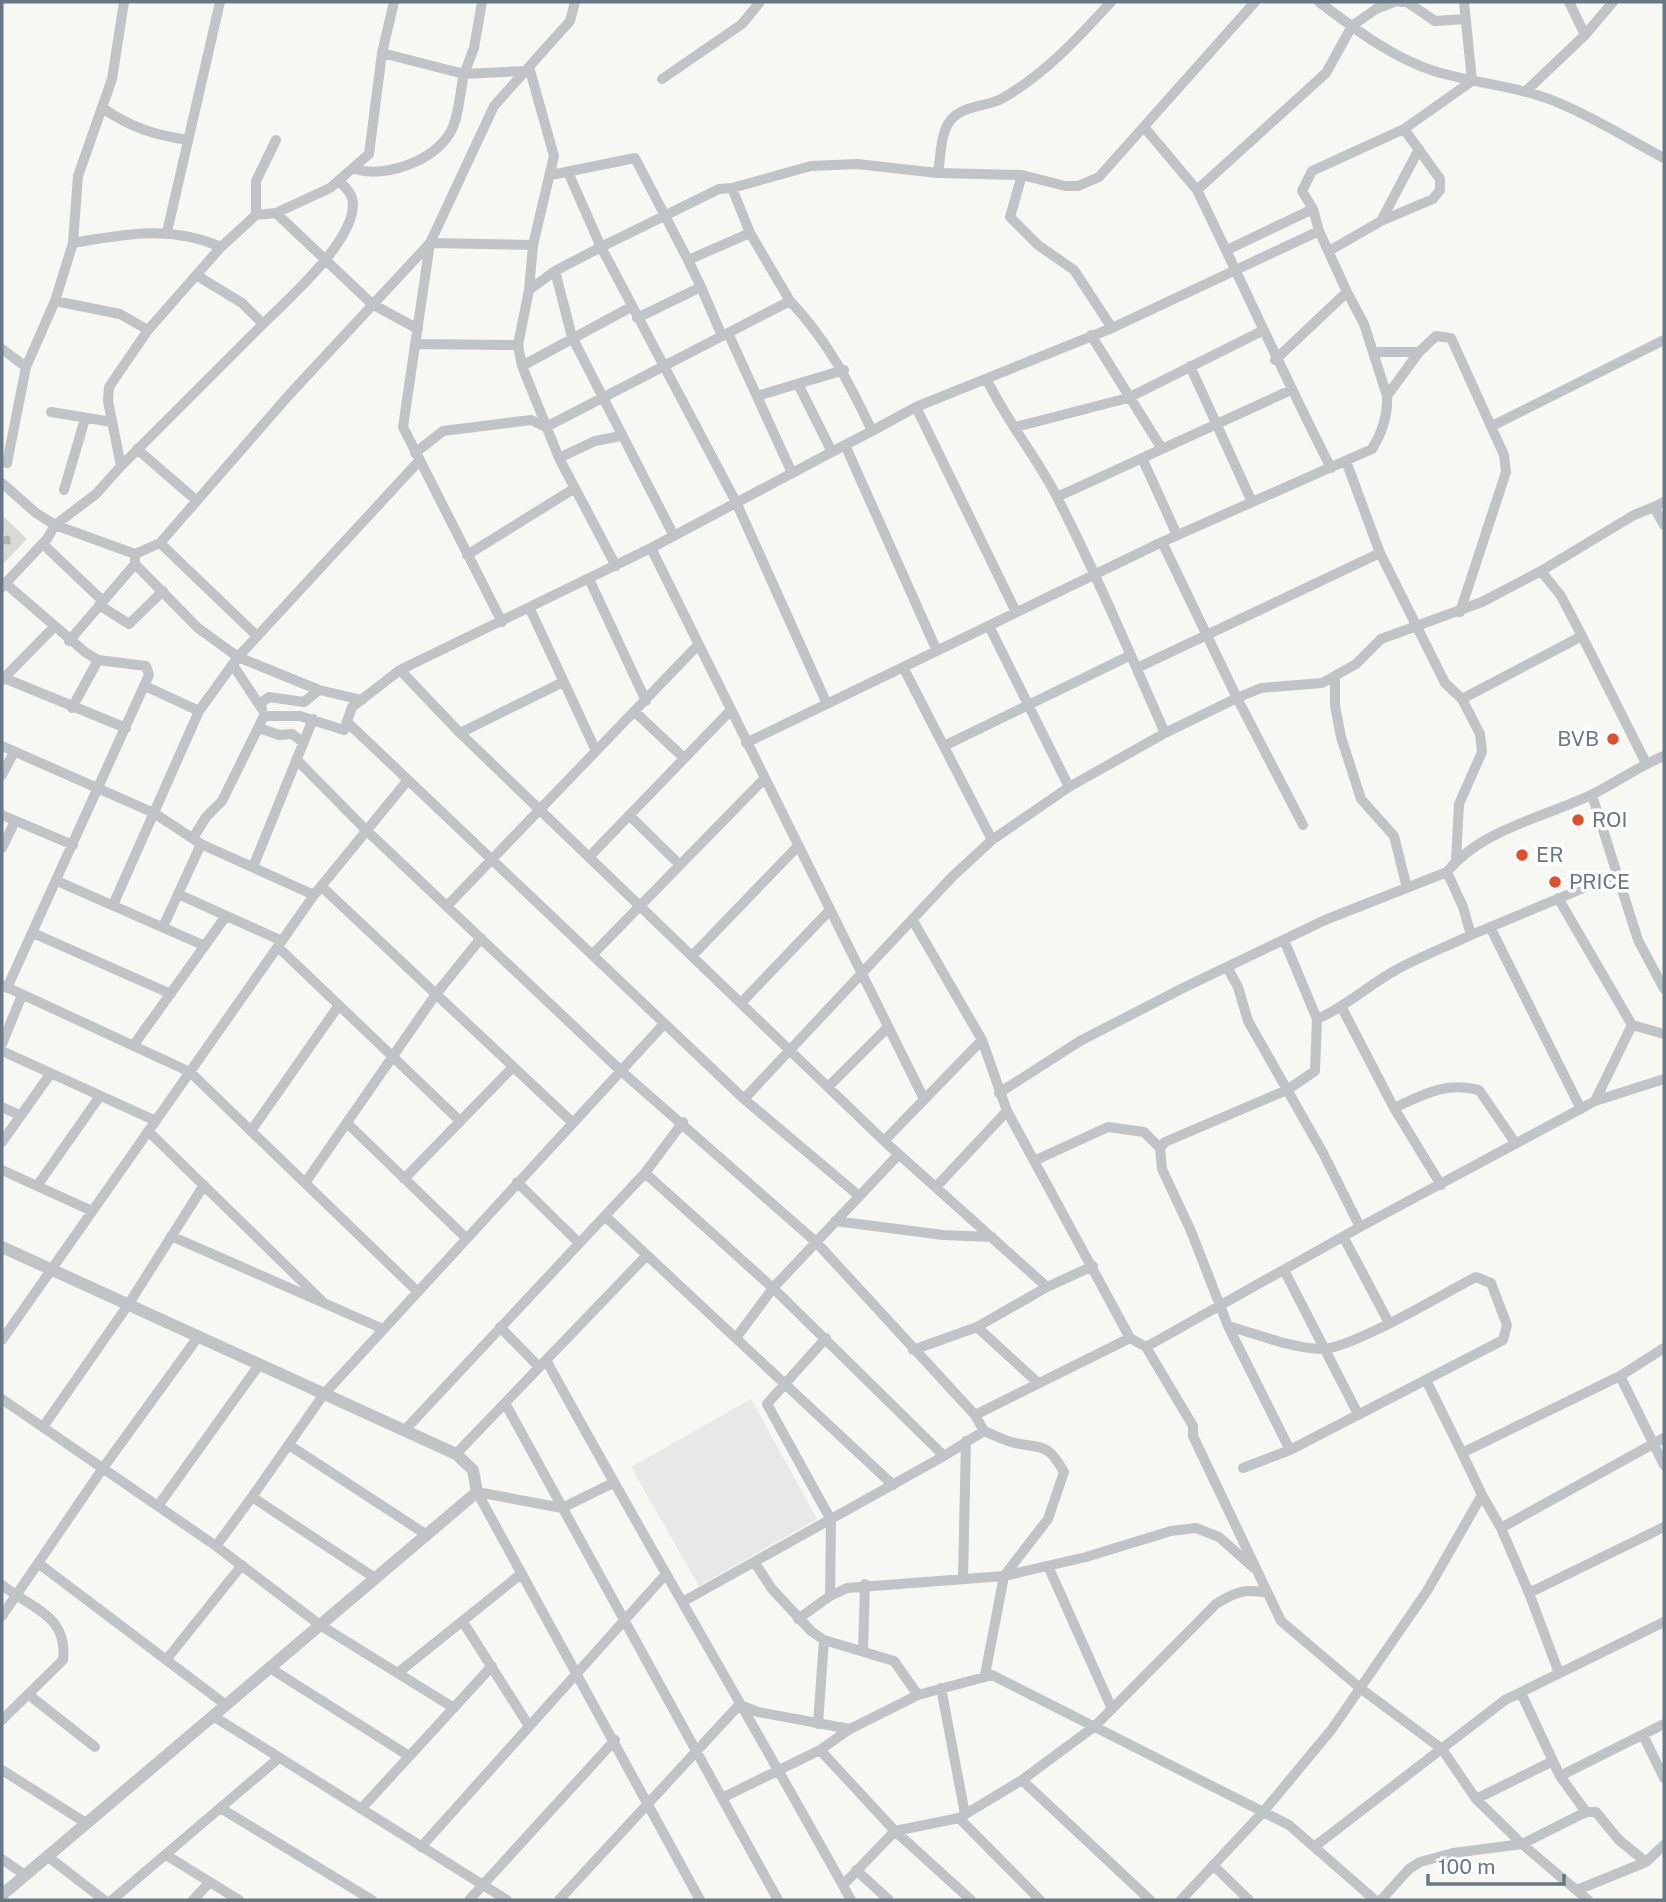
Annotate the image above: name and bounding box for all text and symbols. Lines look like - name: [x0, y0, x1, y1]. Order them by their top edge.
- place label: BVB: [1557, 726, 1599, 751]
- marker: BVB: [1605, 731, 1621, 747]
- place label: ROI: [1592, 807, 1627, 832]
- marker: ROI: [1570, 812, 1586, 828]
- place label: ER: [1536, 842, 1563, 867]
- marker: ER: [1514, 847, 1530, 863]
- place label: PRICE: [1569, 869, 1630, 894]
- marker: PRICE: [1547, 874, 1563, 890]
- scale bar: [1428, 1842, 1564, 1886]
- text: 100 m: [1438, 1854, 1495, 1879]

